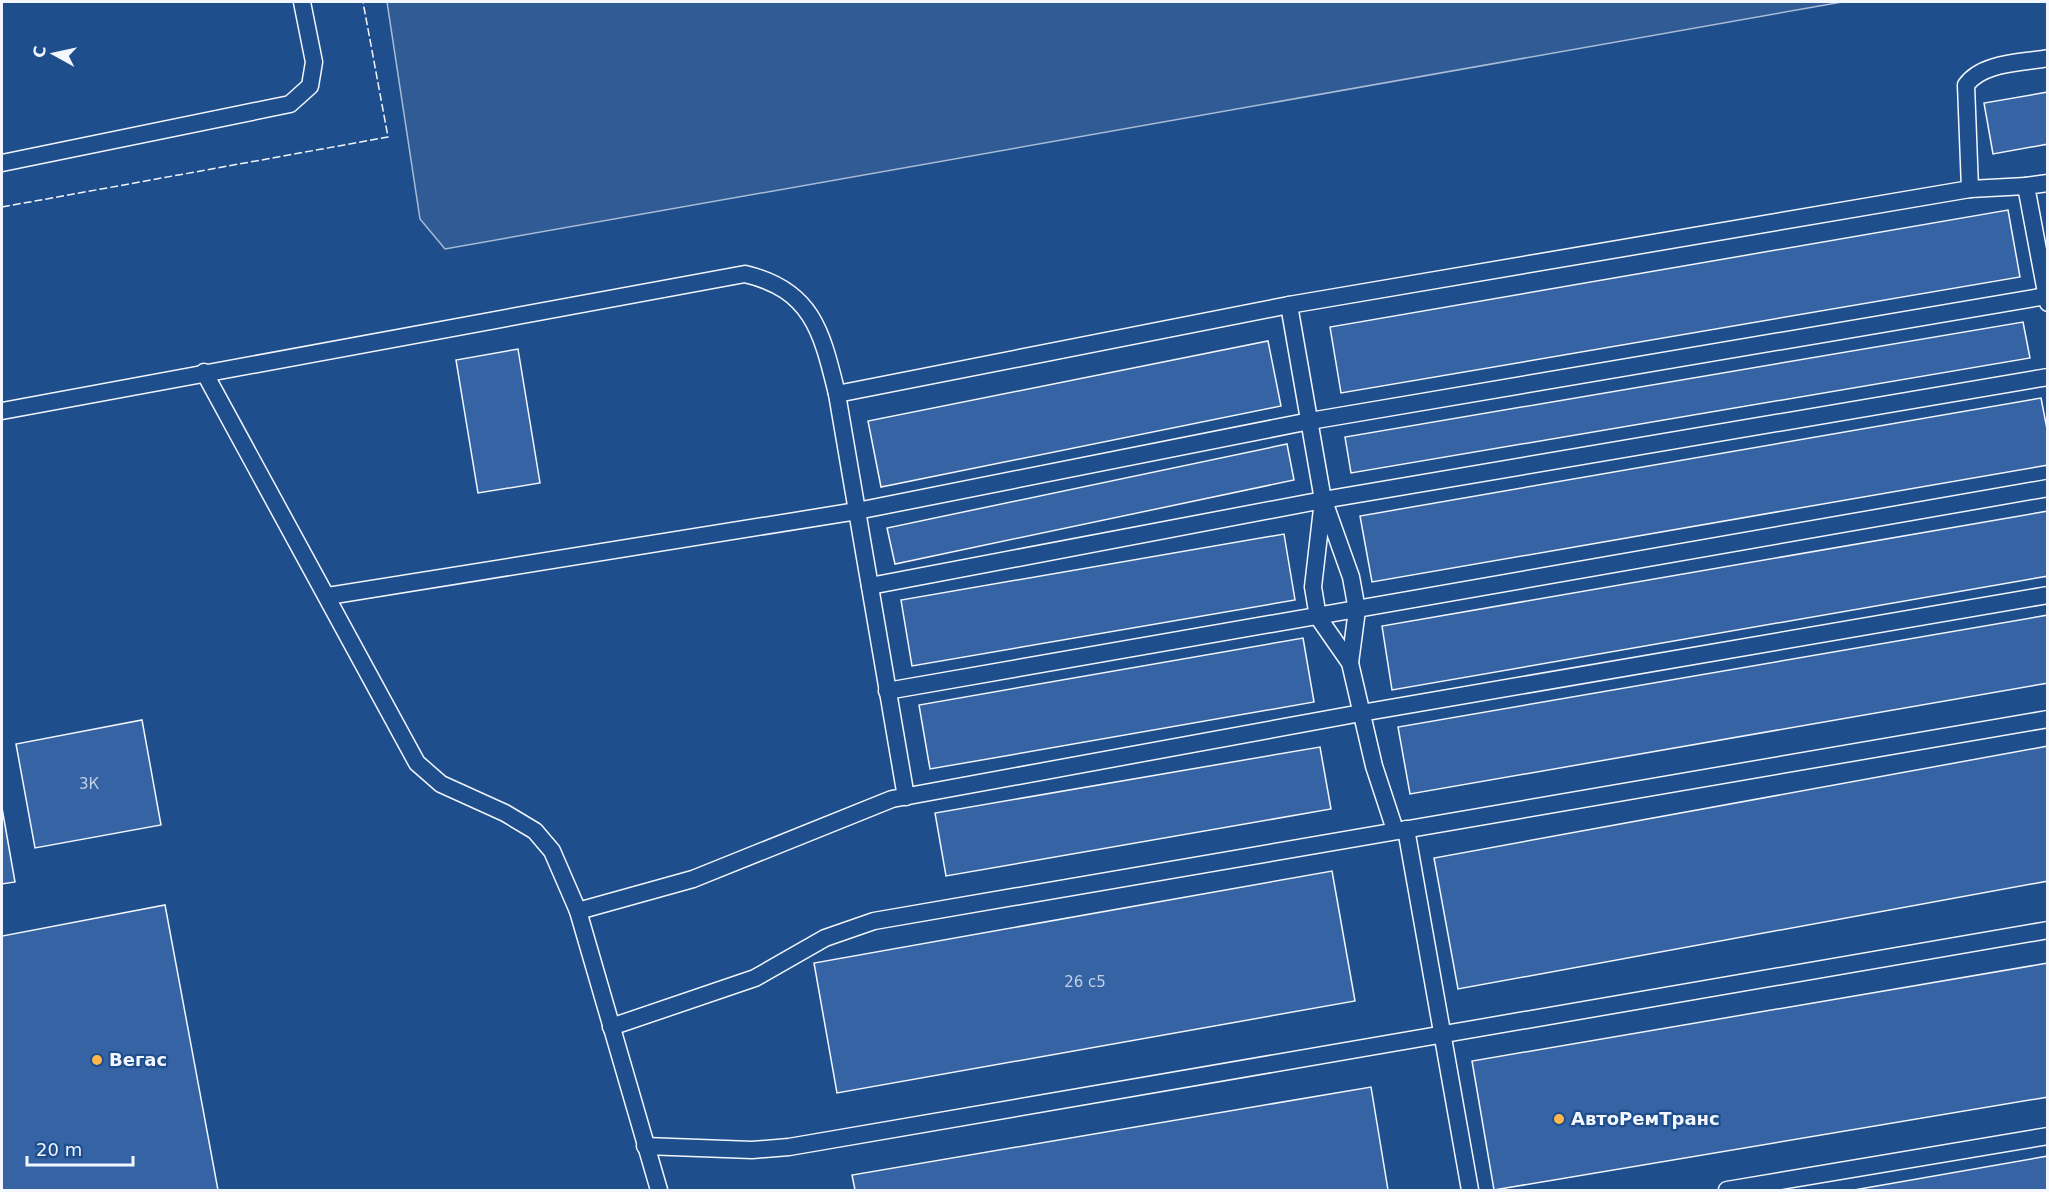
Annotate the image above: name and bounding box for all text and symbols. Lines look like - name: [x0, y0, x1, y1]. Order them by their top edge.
- north arrow: [24, 24, 84, 84]
- text: С: [29, 45, 50, 59]
- house number: 3К: [79, 775, 99, 793]
- house number: 26 с5: [1064, 973, 1106, 991]
- place label: Вегас: [109, 1049, 167, 1070]
- marker: Вегас: [90, 1053, 104, 1067]
- place label: АвтоРемТранс: [1571, 1108, 1720, 1129]
- marker: АвтоРемТранс: [1552, 1112, 1566, 1126]
- scale bar: [27, 1129, 134, 1167]
- text: 20 m: [36, 1139, 82, 1160]

